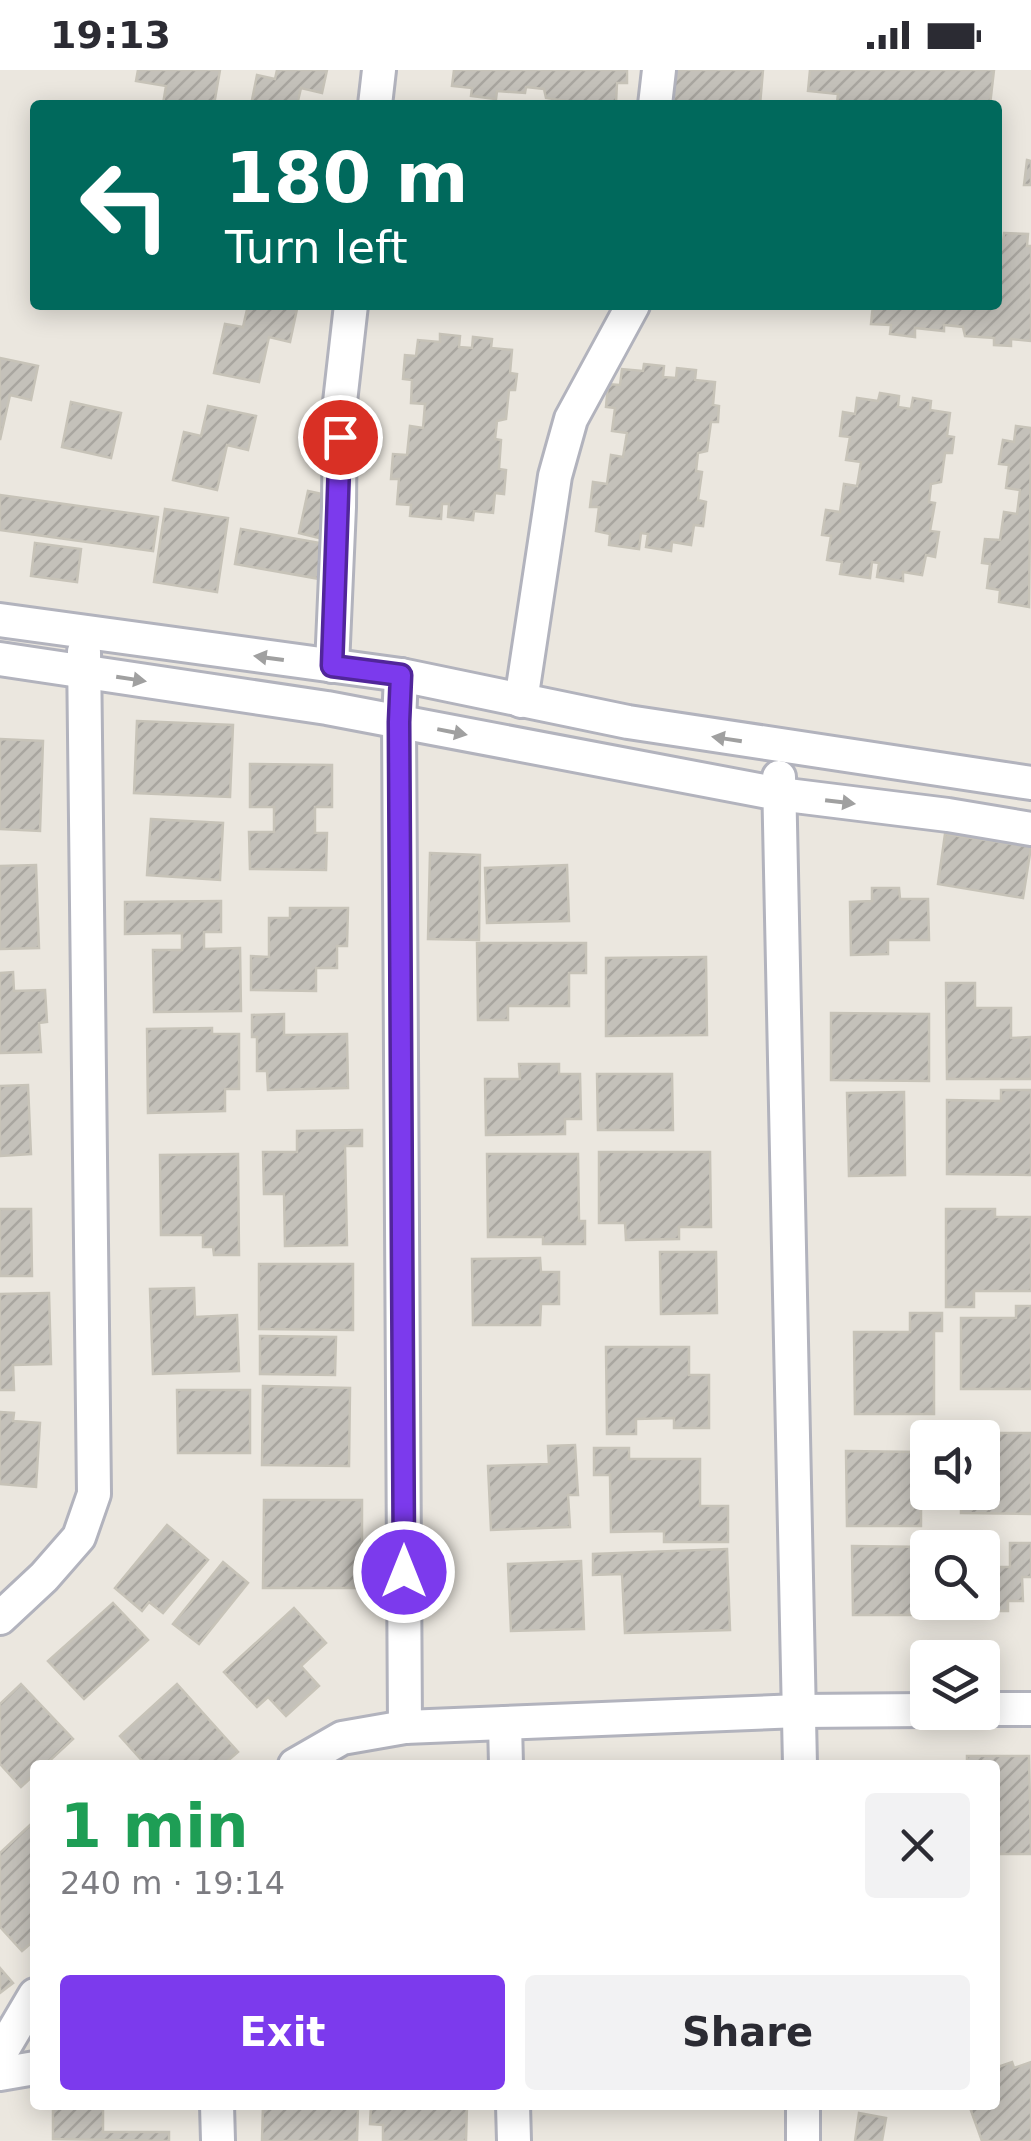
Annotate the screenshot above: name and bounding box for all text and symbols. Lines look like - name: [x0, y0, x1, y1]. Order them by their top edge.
- text: 19:13: [50, 13, 171, 57]
- text: 180 m: [225, 137, 468, 219]
- icon: left: [60, 140, 190, 270]
- text: Turn left: [225, 221, 408, 274]
- pin: [298, 395, 383, 480]
- icon: arrive: [313, 410, 368, 465]
- one-way arrow: [253, 649, 285, 665]
- one-way arrow: [116, 671, 147, 687]
- one-way arrow: [436, 725, 467, 741]
- one-way arrow: [711, 730, 742, 746]
- one-way arrow: [825, 794, 857, 810]
- map controls: [910, 1420, 1000, 1730]
- button: sound: [910, 1420, 1000, 1510]
- position arrow: [352, 1520, 456, 1624]
- button: search: [910, 1530, 1000, 1620]
- button: layers: [910, 1640, 1000, 1730]
- text: 1 min: [60, 1791, 248, 1861]
- button: close: [865, 1793, 970, 1898]
- text: 240 m · 19:14: [60, 1864, 285, 1902]
- button: Exit: [60, 1975, 505, 2090]
- button: Share: [525, 1975, 970, 2090]

